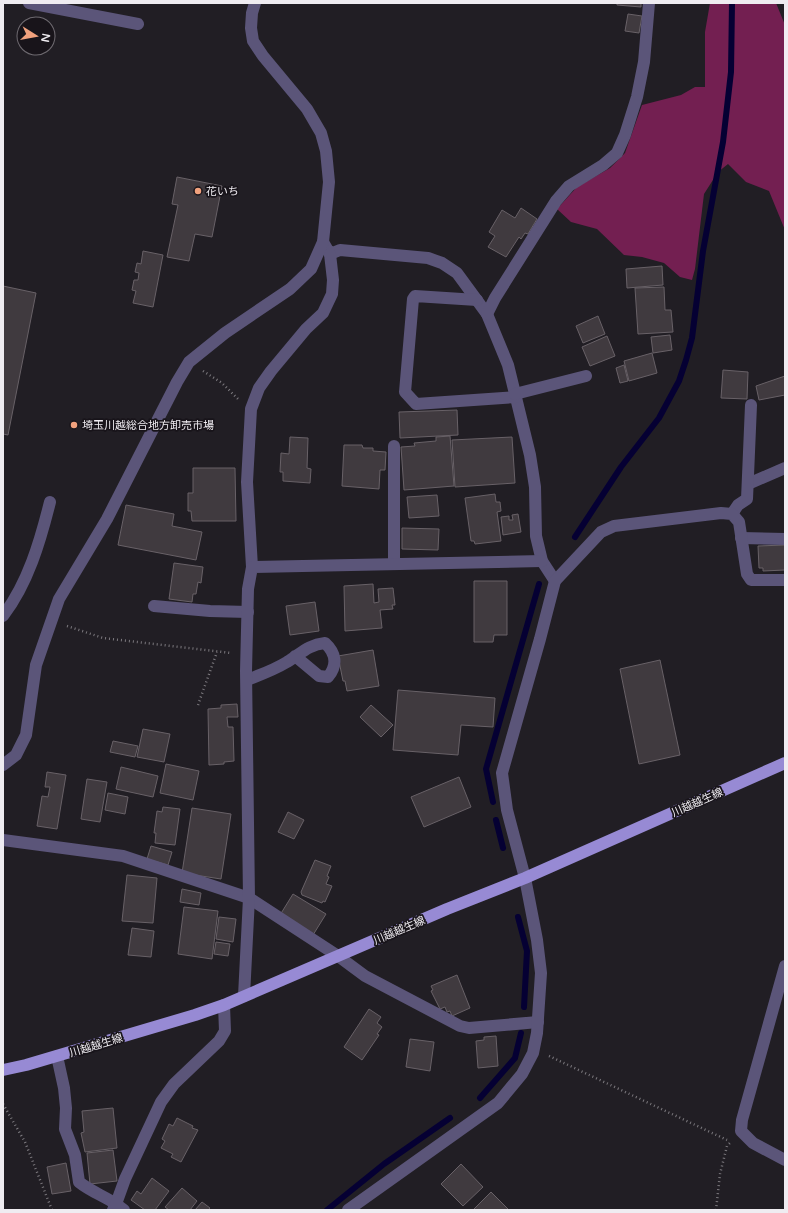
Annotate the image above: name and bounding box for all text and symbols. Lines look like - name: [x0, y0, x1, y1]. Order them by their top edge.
- north arrow: [16, 16, 56, 56]
- text: N: [38, 32, 53, 43]
- place label: 花いち: [206, 185, 239, 198]
- marker: 花いち: [193, 186, 203, 196]
- place label: 埼玉川越総合地方卸売市場: [82, 419, 214, 432]
- marker: 埼玉川越総合地方卸売市場: [69, 420, 79, 430]
- street label: 川越越生線: [669, 785, 725, 820]
- street label: 川越越生線: [371, 914, 427, 947]
- street label: 川越越生線: [68, 1031, 124, 1060]

